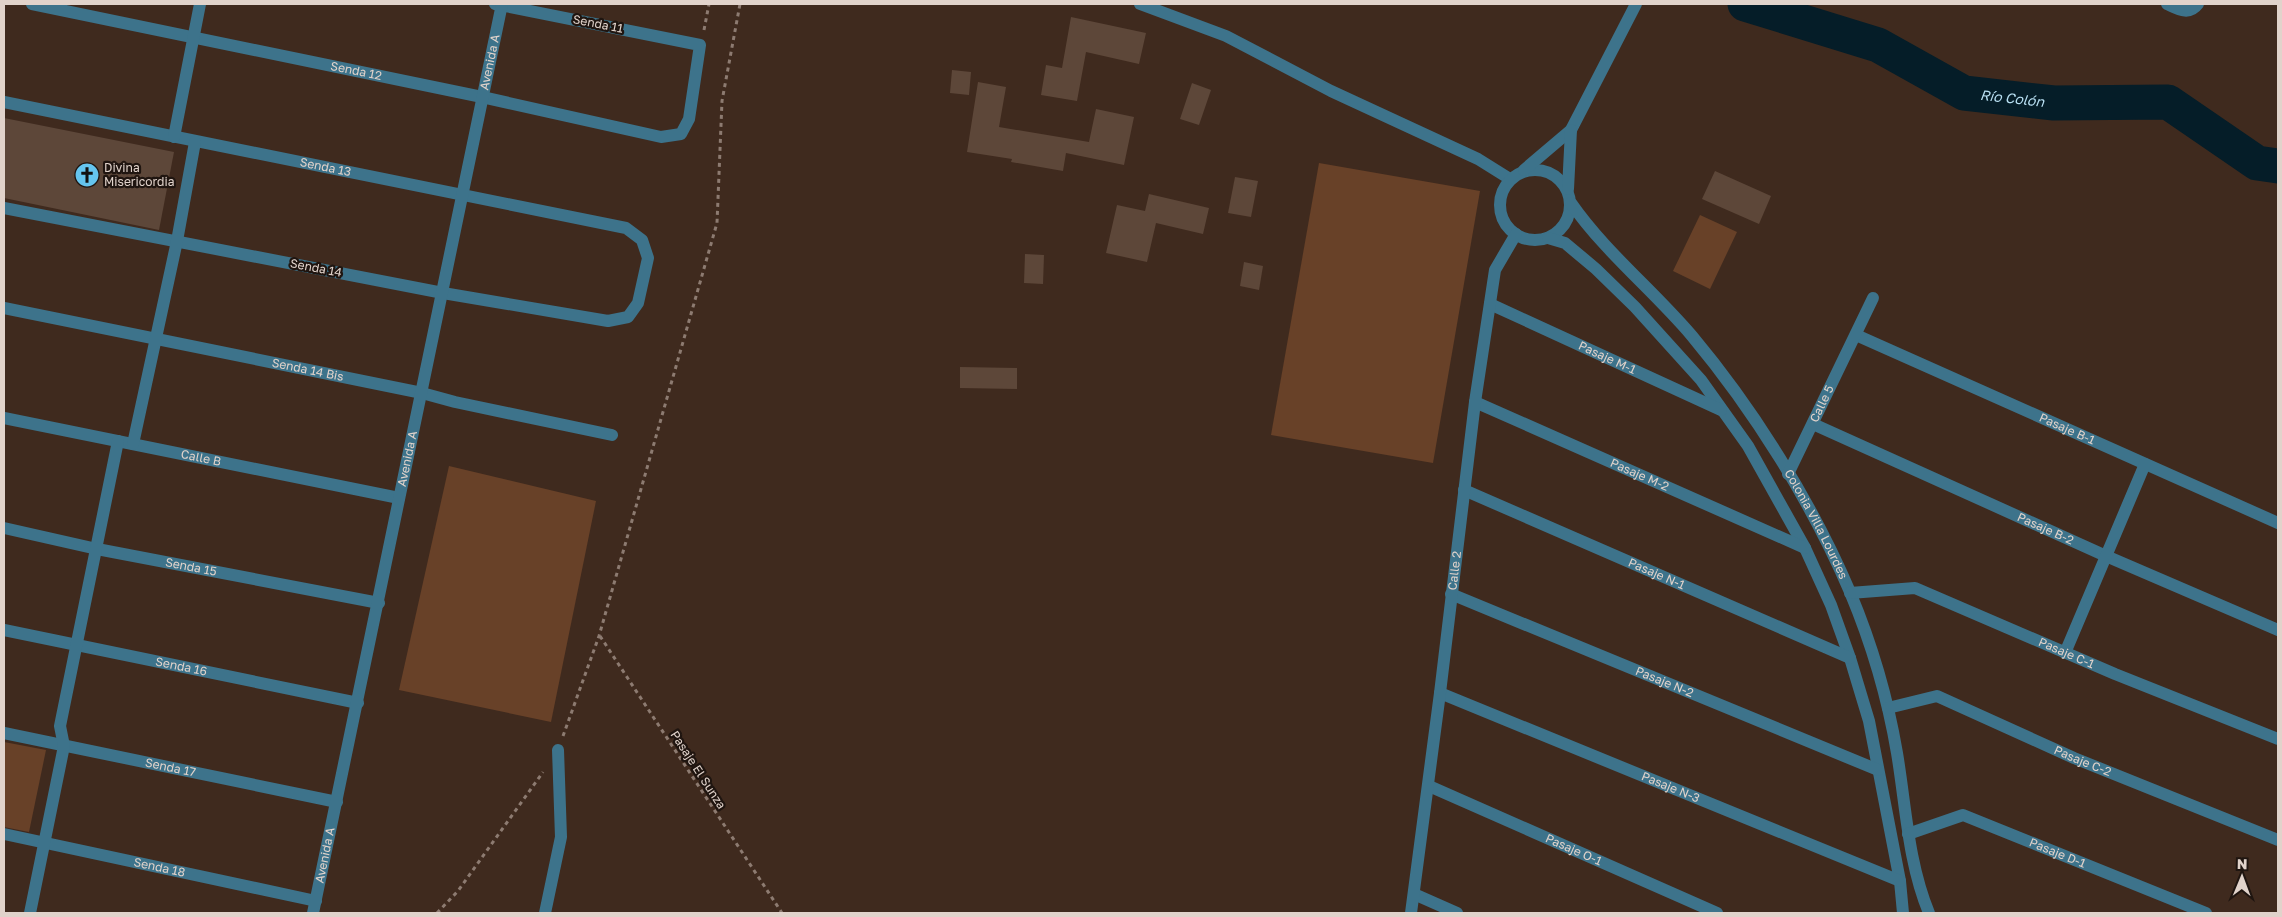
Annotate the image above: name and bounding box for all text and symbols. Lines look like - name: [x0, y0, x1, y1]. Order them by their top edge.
- street label: Senda 11: [572, 11, 625, 36]
- street label: Avenida A: [476, 33, 503, 91]
- street label: Senda 12: [329, 58, 383, 83]
- water label: Río Colón: [1979, 86, 2046, 110]
- street label: Senda 13: [299, 154, 353, 179]
- place label: Divina Misericordia: [104, 160, 174, 189]
- church icon: Divina Misericordia: [74, 162, 100, 188]
- street label: Senda 14: [289, 255, 343, 280]
- street label: Pasaje M-1: [1576, 338, 1639, 377]
- street label: Senda 14 Bis: [271, 355, 345, 384]
- street label: Calle 5: [1806, 382, 1837, 425]
- street label: Pasaje B-1: [2037, 410, 2098, 448]
- street label: Avenida A: [394, 429, 420, 488]
- street label: Calle B: [180, 446, 222, 469]
- street label: Pasaje M-2: [1608, 455, 1672, 494]
- street label: Colonia Villa Lourdes: [1781, 466, 1851, 581]
- street label: Pasaje B-2: [2015, 509, 2076, 548]
- street label: Calle 2: [1444, 550, 1464, 591]
- street label: Senda 15: [164, 554, 218, 579]
- street label: Pasaje N-1: [1626, 554, 1688, 592]
- street label: Pasaje C-1: [2036, 634, 2097, 671]
- street label: Senda 16: [154, 653, 209, 679]
- street label: Pasaje N-2: [1633, 663, 1696, 700]
- street label: Pasaje El Sunza: [668, 728, 729, 812]
- street label: Pasaje C-2: [2052, 742, 2114, 779]
- street label: Senda 17: [144, 754, 197, 780]
- street label: Pasaje N-3: [1639, 768, 1702, 805]
- street label: Avenida A: [311, 826, 338, 884]
- street label: Pasaje O-1: [1543, 830, 1604, 868]
- street label: Pasaje D-1: [2027, 834, 2088, 871]
- north arrow: [2217, 852, 2267, 902]
- street label: Senda 18: [132, 854, 187, 880]
- text: N: [2237, 855, 2248, 872]

